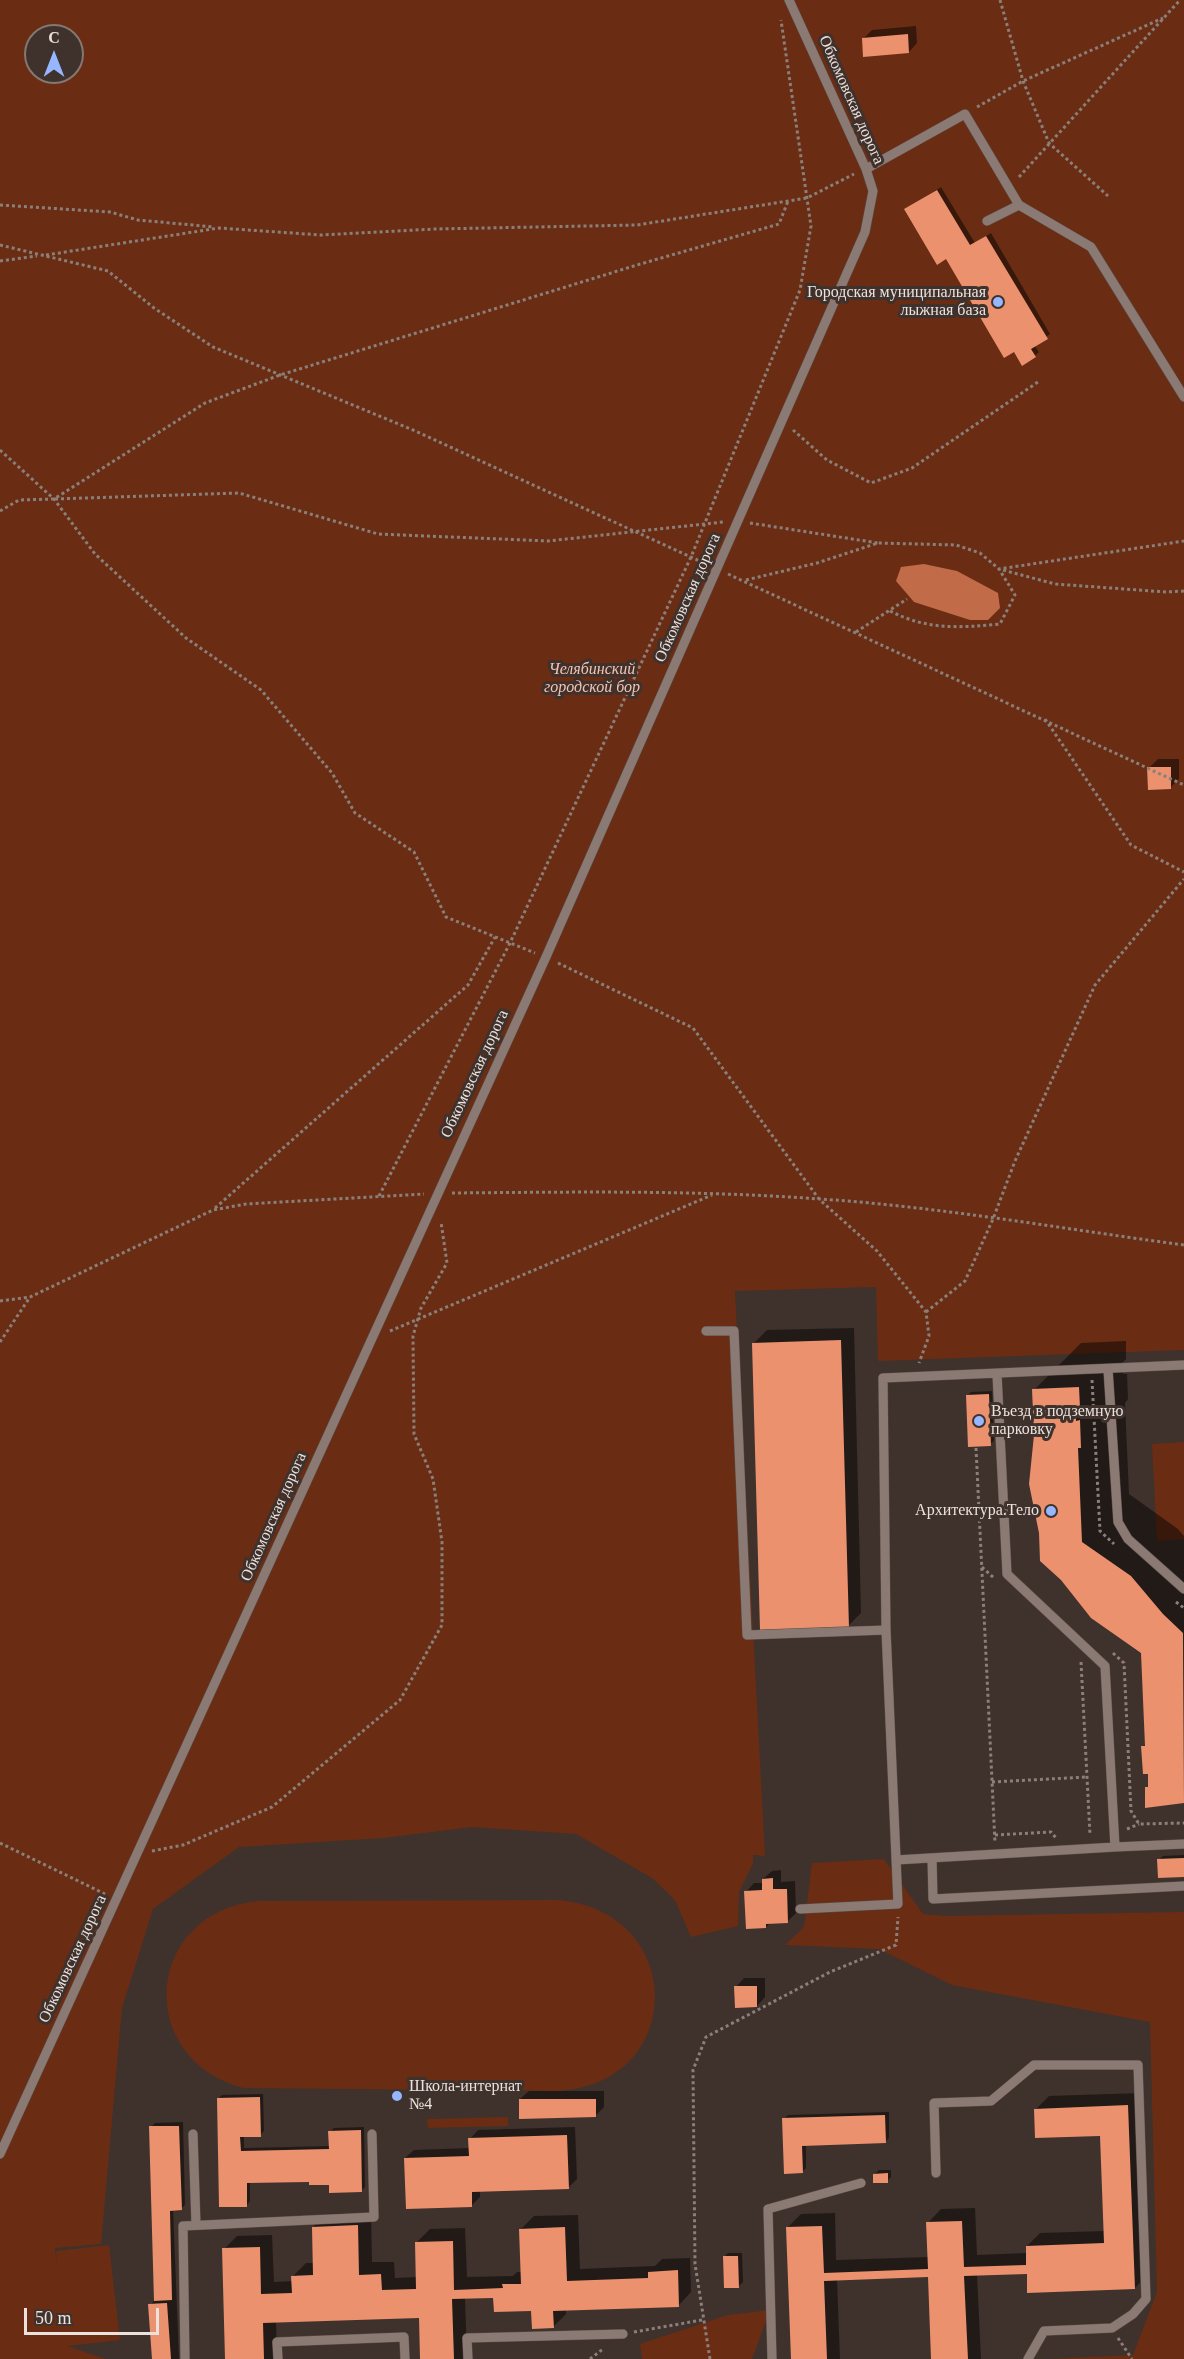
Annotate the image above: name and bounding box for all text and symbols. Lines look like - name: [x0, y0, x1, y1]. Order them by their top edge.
- north arrow: [24, 24, 84, 84]
- text: С: [48, 29, 60, 46]
- street label: Обкомовская дорога: [814, 33, 888, 167]
- place label: Городская муниципальная лыжная база: [807, 283, 986, 321]
- marker: Городская муниципальная лыжная база: [991, 295, 1005, 309]
- street label: Обкомовская дорога: [651, 531, 725, 665]
- park label: Челябинский городской бор: [544, 660, 640, 698]
- street label: Обкомовская дорога: [437, 1007, 513, 1141]
- place label: Въезд в подземную парковку: [991, 1402, 1123, 1440]
- marker: Въезд в подземную парковку: [972, 1414, 986, 1428]
- street label: Обкомовская дорога: [237, 1450, 311, 1584]
- place label: Архитектура.Тело: [915, 1501, 1039, 1521]
- marker: Архитектура.Тело: [1044, 1504, 1058, 1518]
- street label: Обкомовская дорога: [35, 1892, 111, 2026]
- place label: Школа-интернат №4: [409, 2077, 522, 2115]
- marker: Школа-интернат №4: [390, 2089, 404, 2103]
- scale bar: [27, 2296, 162, 2334]
- text: 50 m: [35, 2308, 72, 2328]

